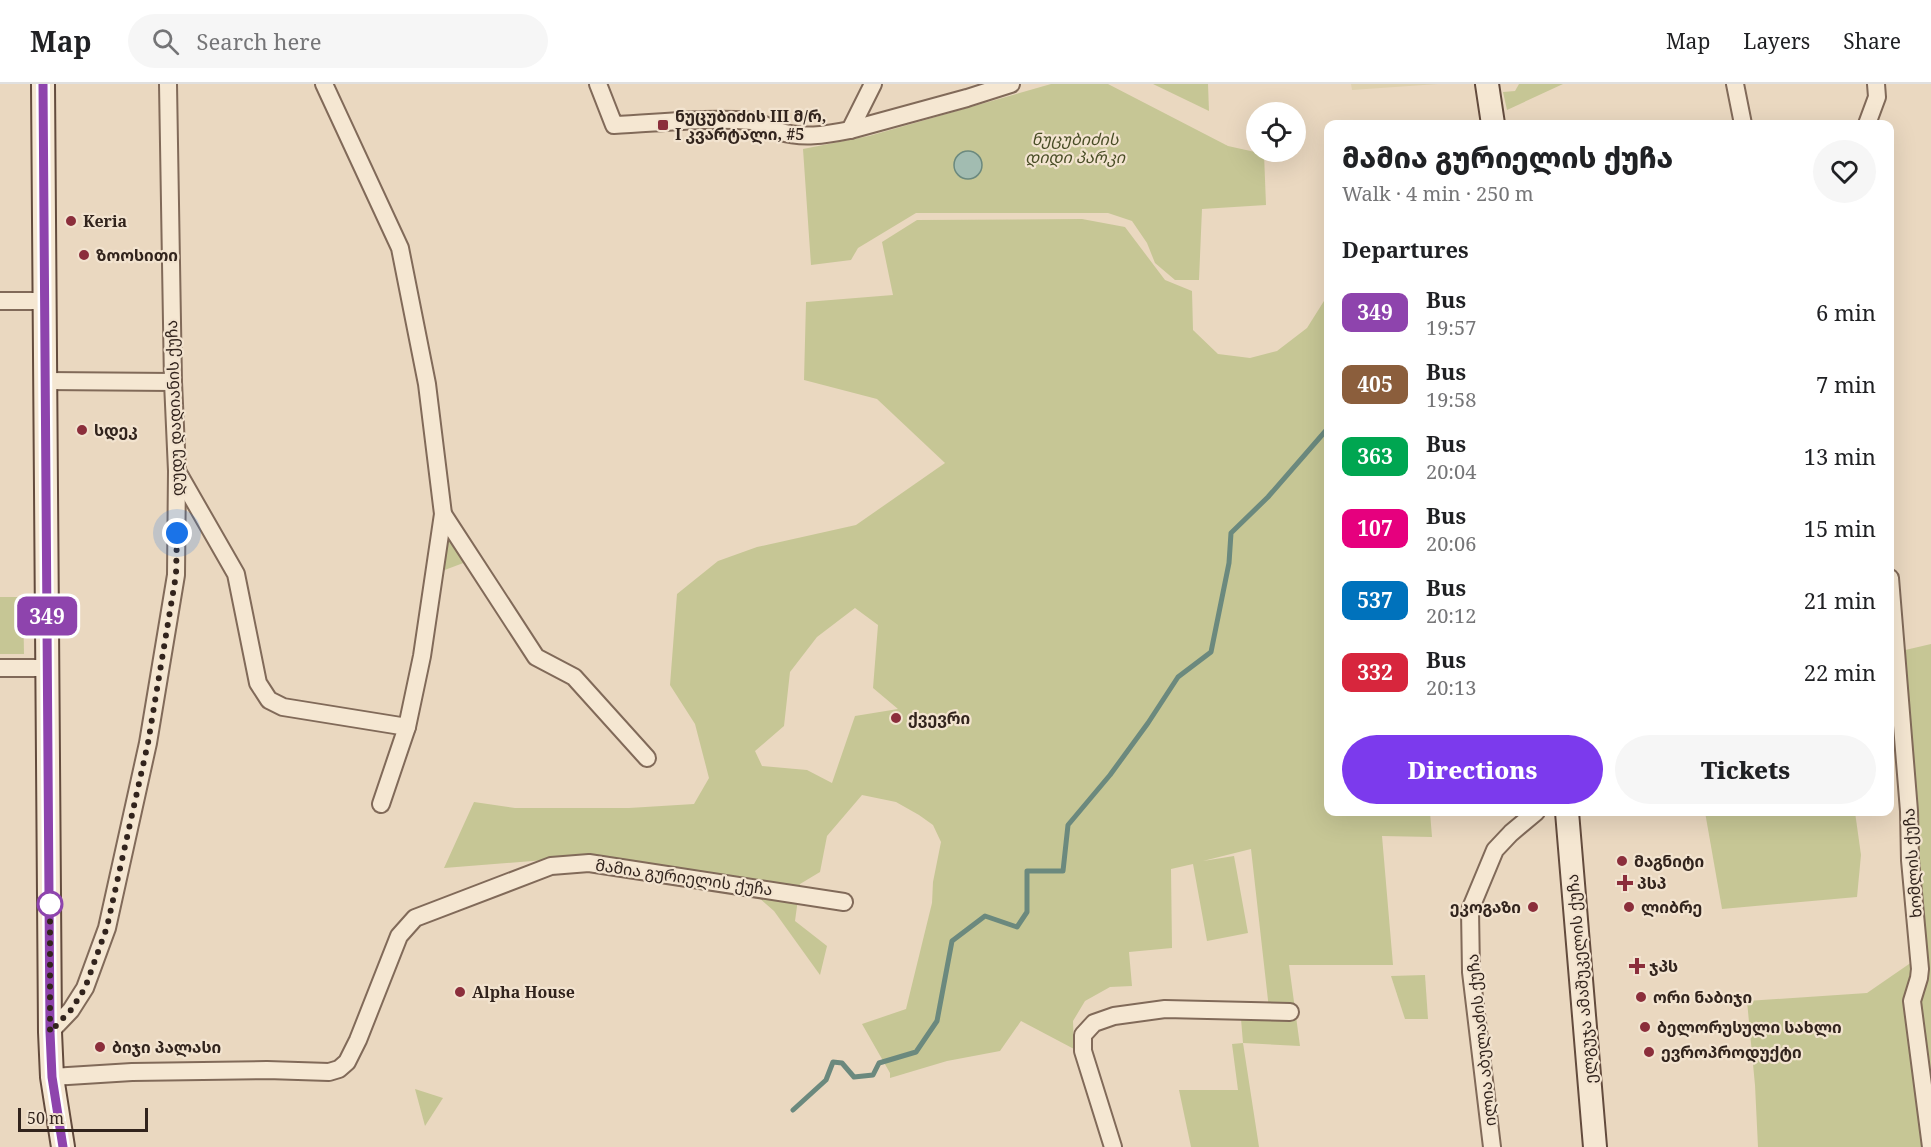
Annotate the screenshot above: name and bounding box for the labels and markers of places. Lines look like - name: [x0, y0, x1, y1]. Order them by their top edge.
- place label: ნუცუბიძის III მ/რ, I კვარტალი, #5: [675, 105, 826, 145]
- marker: ნუცუბიძის III მ/რ, I კვარტალი, #5: [656, 118, 670, 132]
- place label: Keria: [83, 210, 128, 232]
- marker: Keria: [64, 214, 78, 228]
- place label: ზოოსითი: [96, 244, 178, 266]
- marker: ზოოსითი: [77, 248, 91, 262]
- place label: სდეკ: [94, 419, 138, 441]
- marker: სდეკ: [75, 423, 89, 437]
- place label: ქვევრი: [908, 707, 970, 729]
- marker: ქვევრი: [889, 711, 903, 725]
- place label: მაგნიტი: [1634, 850, 1704, 872]
- marker: მაგნიტი: [1615, 854, 1629, 868]
- place label: პსპ: [1637, 872, 1666, 894]
- marker: პსპ: [1618, 876, 1632, 890]
- unlabelled marker: [37, 891, 63, 917]
- place label: ეკოგაზი: [1450, 896, 1521, 918]
- place label: ლიბრე: [1641, 896, 1702, 918]
- marker: ეკოგაზი: [1526, 900, 1540, 914]
- marker: ლიბრე: [1622, 900, 1636, 914]
- place label: ჯპს: [1649, 955, 1678, 977]
- marker: ჯპს: [1630, 959, 1644, 973]
- place label: Alpha House: [472, 981, 575, 1003]
- marker: Alpha House: [453, 985, 467, 999]
- place label: ორი ნაბიჯი: [1653, 986, 1752, 1008]
- marker: ორი ნაბიჯი: [1634, 990, 1648, 1004]
- place label: ბელორუსული სახლი: [1657, 1016, 1842, 1038]
- marker: ბელორუსული სახლი: [1638, 1020, 1652, 1034]
- place label: ბიჯი პალასი: [112, 1036, 221, 1058]
- marker: ბიჯი პალასი: [93, 1040, 107, 1054]
- place label: ევროპროდუქტი: [1661, 1041, 1802, 1063]
- marker: ევროპროდუქტი: [1642, 1045, 1656, 1059]

